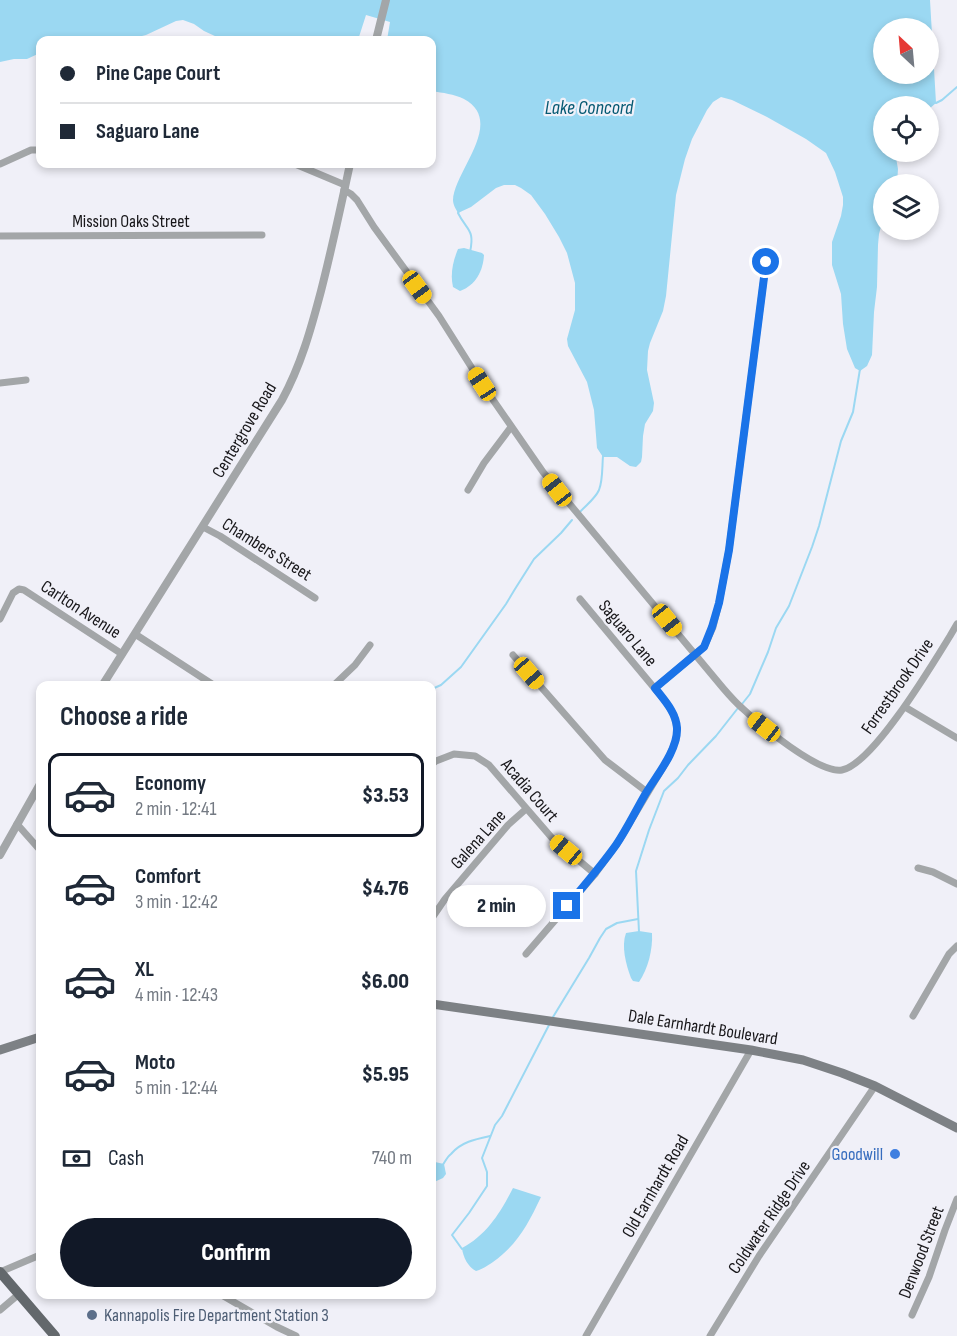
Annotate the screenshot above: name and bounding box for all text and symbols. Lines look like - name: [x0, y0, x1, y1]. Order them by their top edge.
- north arrow: [873, 18, 939, 84]
- map controls: [873, 18, 939, 240]
- text: Pine Cape Court: [96, 60, 220, 87]
- water label: Lake Concord: [545, 96, 634, 120]
- button: locate: [873, 96, 939, 162]
- text: Saguaro Lane: [96, 118, 199, 145]
- button: layers: [873, 174, 939, 240]
- street label: Mission Oaks Street: [72, 211, 190, 232]
- route start: [752, 248, 779, 275]
- car: [399, 267, 435, 307]
- car: [465, 364, 499, 404]
- street label: Centergrove Road: [208, 379, 281, 482]
- car: [539, 470, 575, 510]
- street label: Chambers Street: [218, 514, 316, 586]
- street label: Carlton Avenue: [37, 576, 125, 643]
- street label: Saguaro Lane: [594, 596, 661, 671]
- car: [649, 600, 685, 640]
- street label: Forrestbrook Drive: [857, 635, 938, 738]
- car: [510, 654, 548, 692]
- text: Choose a ride: [60, 701, 188, 733]
- car: [744, 709, 784, 745]
- street label: Acadia Court: [496, 754, 563, 827]
- icon: car: [63, 768, 117, 822]
- text: Economy: [135, 770, 206, 797]
- text: $3.53: [362, 782, 409, 809]
- text: 2 min · 12:41: [135, 797, 217, 821]
- street label: Galena Lane: [446, 805, 510, 873]
- car: [546, 832, 586, 868]
- icon: car: [63, 861, 117, 915]
- text: Comfort: [135, 863, 201, 890]
- text: $4.76: [362, 875, 409, 902]
- callout: 2 min: [447, 885, 546, 927]
- text: 3 min · 12:42: [135, 890, 218, 914]
- route end: [553, 892, 580, 919]
- text: 2 min: [477, 894, 516, 918]
- icon: car: [63, 954, 117, 1008]
- text: XL: [135, 956, 154, 983]
- text: $6.00: [361, 968, 409, 995]
- text: 4 min · 12:43: [135, 983, 218, 1007]
- street label: Dale Earnhardt Boulevard: [627, 1005, 779, 1050]
- icon: car: [63, 1047, 117, 1101]
- text: Moto: [135, 1049, 175, 1076]
- text: $5.95: [362, 1061, 409, 1088]
- text: 5 min · 12:44: [135, 1076, 218, 1100]
- street label: Old Earnhardt Road: [618, 1131, 693, 1241]
- icon: cash: [60, 1142, 93, 1175]
- place label: Goodwill: [831, 1144, 883, 1165]
- text: Cash: [108, 1145, 144, 1172]
- text: 740 m: [372, 1146, 412, 1170]
- marker: Goodwill: [888, 1147, 902, 1161]
- street label: Coldwater Ridge Drive: [724, 1157, 815, 1278]
- street label: Denwood Street: [894, 1203, 949, 1301]
- button: Confirm: [60, 1218, 412, 1287]
- place label: Kannapolis Fire Department Station 3: [104, 1305, 329, 1326]
- marker: Kannapolis Fire Department Station 3: [85, 1308, 99, 1322]

